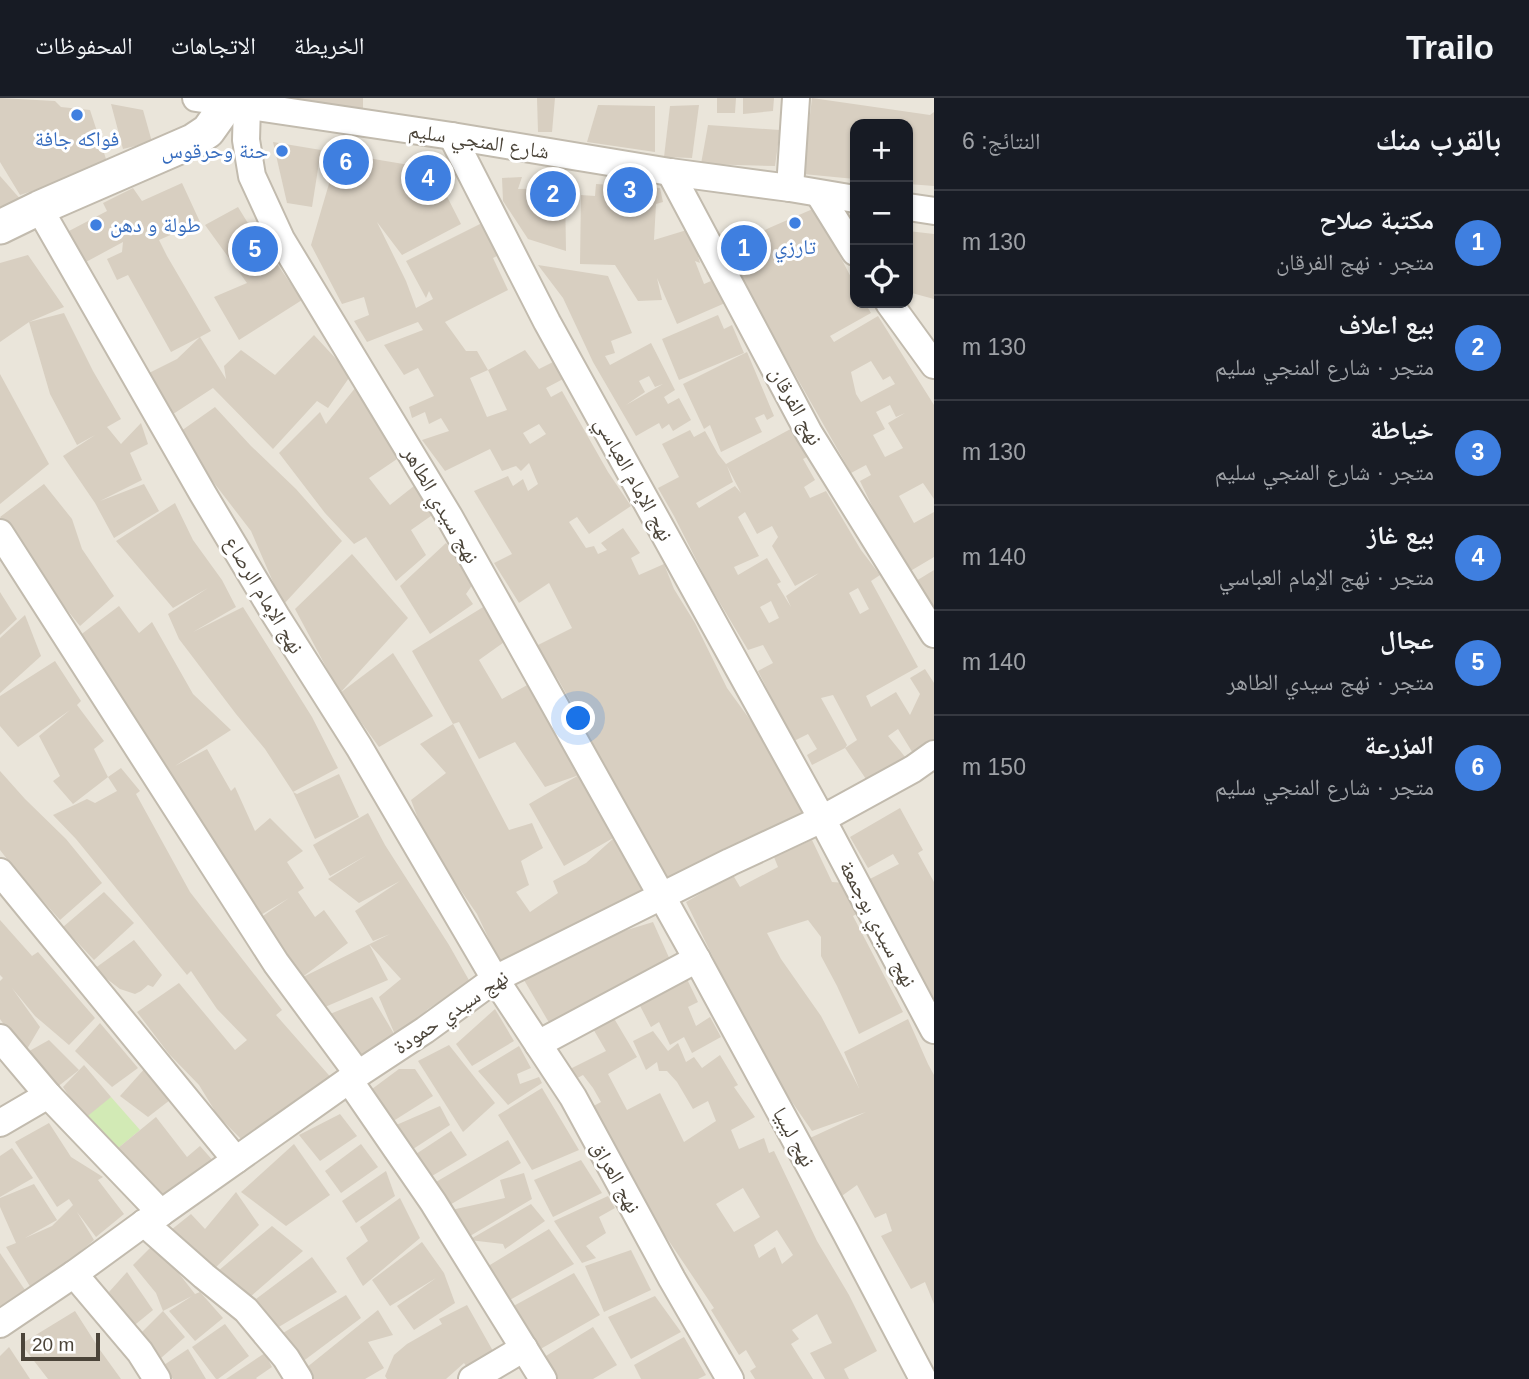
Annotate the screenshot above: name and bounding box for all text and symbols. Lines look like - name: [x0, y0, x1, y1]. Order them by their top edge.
- text: Trailo: [1406, 29, 1494, 66]
- text: المحفوظات: [35, 32, 133, 59]
- text: الاتجاهات: [171, 32, 256, 59]
- text: الخريطة: [294, 32, 365, 59]
- marker: فواكه جافة: [69, 107, 85, 123]
- street label: شارع المنجي سليم: [406, 118, 551, 168]
- map controls: [850, 119, 913, 308]
- button: +: [850, 119, 913, 182]
- text: بالقرب منك: [1376, 123, 1501, 156]
- place label: فواكه جافة: [35, 127, 119, 150]
- text: النتائج: 6: [962, 128, 1040, 154]
- pin: 6: [323, 136, 369, 188]
- place label: حنة وحرقوس: [162, 139, 268, 164]
- marker: حنة وحرقوس: [274, 143, 290, 159]
- pin: 4: [405, 152, 451, 204]
- pin: 3: [607, 164, 653, 216]
- pin: 2: [530, 168, 576, 220]
- button: −: [850, 182, 913, 245]
- text: مكتبة صلاح: [1319, 205, 1434, 235]
- place label: طولة و دهن: [110, 213, 201, 238]
- marker: تارزي: [787, 215, 803, 231]
- marker: طولة و دهن: [88, 217, 104, 233]
- pin: 1: [721, 222, 767, 274]
- pin: 5: [232, 223, 278, 275]
- text: 130 m: [962, 229, 1026, 255]
- text: 1: [1472, 229, 1484, 255]
- place label: تارزي: [774, 235, 816, 263]
- button: locate: [850, 245, 913, 308]
- text: متجر · نهج الفرقان: [1276, 249, 1434, 275]
- text: بيع اعلاف: [1339, 310, 1434, 340]
- text: 130 m: [962, 334, 1026, 360]
- text: 2: [1472, 334, 1484, 360]
- text: متجر · شارع المنجي سليم: [1215, 354, 1434, 380]
- street label: نهج الفرقان: [764, 363, 827, 450]
- street label: نهج الإمام العباسي: [586, 413, 678, 547]
- text: خياطة: [1370, 415, 1434, 445]
- text: 130 m: [962, 439, 1026, 465]
- text: 3: [1472, 439, 1484, 465]
- street label: نهج سيدي الطاهر: [394, 441, 484, 570]
- text: متجر · شارع المنجي سليم: [1215, 459, 1434, 485]
- text: بيع غاز: [1367, 520, 1434, 550]
- street label: نهج الإمام الرصاع: [218, 532, 309, 659]
- text: 140 m: [962, 544, 1026, 570]
- text: 4: [1472, 544, 1484, 570]
- text: متجر · نهج الإمام العباسي: [1219, 564, 1434, 590]
- text: عجال: [1380, 625, 1434, 655]
- text: 140 m: [962, 649, 1026, 675]
- text: 5: [1472, 649, 1484, 675]
- text: متجر · نهج سيدي الطاهر: [1227, 669, 1434, 695]
- your location: [561, 701, 595, 735]
- text: المزرعة: [1365, 730, 1434, 760]
- text: 150 m: [962, 754, 1026, 780]
- text: 6: [1472, 754, 1484, 780]
- text: متجر · شارع المنجي سليم: [1215, 774, 1434, 800]
- street label: نهج سيدي بوجمعة: [831, 857, 921, 993]
- street label: نهج سيدي حمودة: [389, 965, 515, 1063]
- street label: نهج ليبيا: [767, 1103, 820, 1172]
- street label: نهج العراق: [586, 1137, 646, 1218]
- scale bar: [21, 1330, 100, 1362]
- text: 20 m: [32, 1334, 74, 1355]

